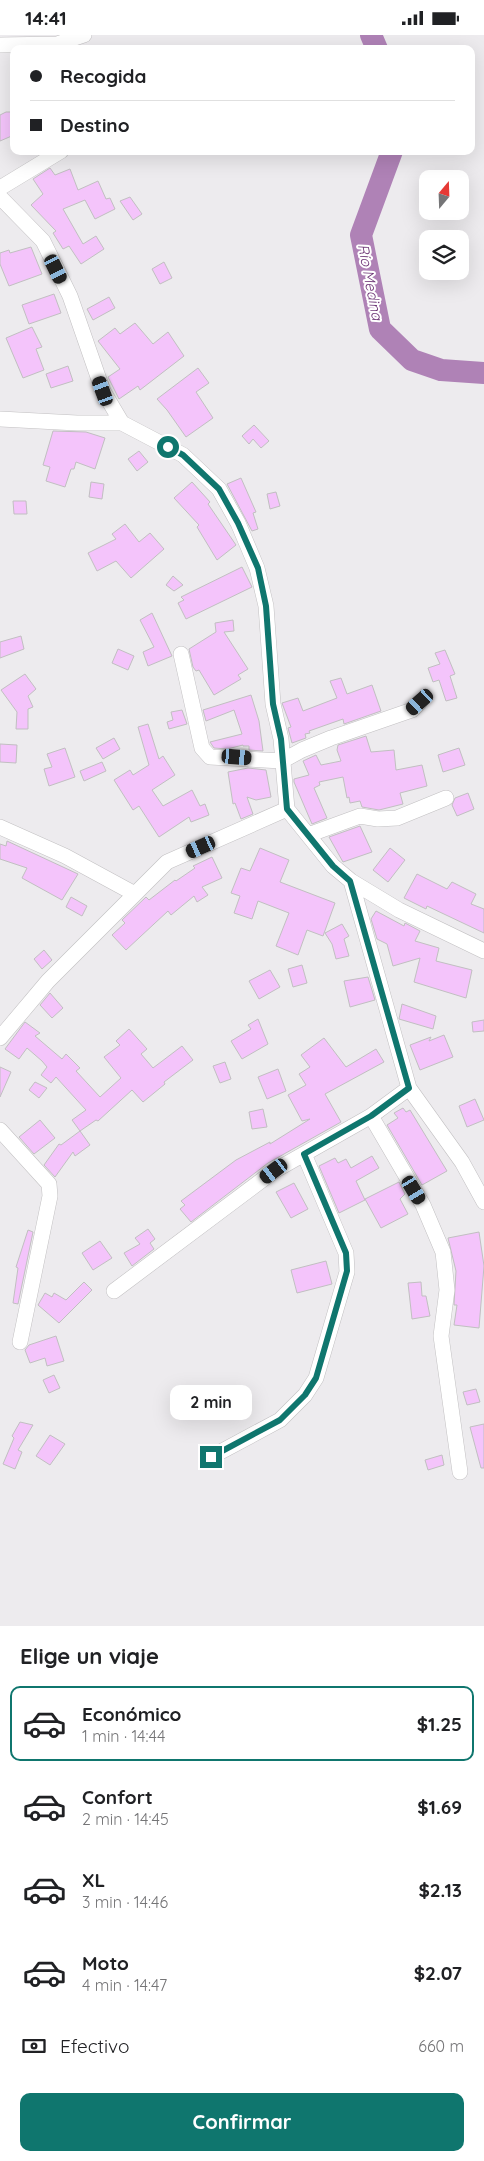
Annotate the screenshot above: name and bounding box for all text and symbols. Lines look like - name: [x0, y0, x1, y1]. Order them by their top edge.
- text: 14:41: [25, 6, 67, 30]
- text: Recogida: [60, 64, 146, 88]
- text: Destino: [60, 113, 130, 137]
- north arrow: [419, 170, 469, 220]
- map controls: [419, 170, 469, 280]
- button: layers: [419, 230, 469, 280]
- water label: Río Medina: [354, 242, 387, 323]
- car: [42, 252, 69, 286]
- car: [90, 374, 115, 408]
- route start: [157, 436, 179, 458]
- car: [403, 686, 436, 718]
- car: [221, 748, 252, 766]
- car: [184, 834, 217, 860]
- car: [257, 1156, 290, 1186]
- car: [399, 1173, 428, 1207]
- callout: 2 min: [170, 1385, 252, 1419]
- text: 2 min: [190, 1392, 232, 1412]
- route end: [200, 1446, 222, 1468]
- text: Elige un viaje: [20, 1642, 159, 1670]
- icon: car: [22, 1701, 67, 1746]
- text: Económico: [82, 1702, 181, 1726]
- text: $1.25: [417, 1712, 462, 1736]
- text: 1 min · 14:44: [82, 1726, 165, 1746]
- icon: car: [22, 1784, 67, 1829]
- text: Confort: [82, 1785, 153, 1809]
- text: $1.69: [417, 1795, 462, 1819]
- text: 2 min · 14:45: [82, 1809, 169, 1829]
- icon: car: [22, 1867, 67, 1912]
- text: XL: [82, 1868, 105, 1892]
- text: $2.13: [418, 1878, 462, 1902]
- text: 3 min · 14:46: [82, 1892, 168, 1912]
- icon: car: [22, 1950, 67, 1995]
- text: Moto: [82, 1951, 129, 1975]
- text: $2.07: [414, 1961, 462, 1985]
- text: 4 min · 14:47: [82, 1975, 167, 1995]
- icon: cash: [20, 2032, 48, 2060]
- text: Efectivo: [60, 2034, 129, 2058]
- text: 660 m: [418, 2036, 464, 2056]
- button: Confirmar: [20, 2093, 464, 2151]

